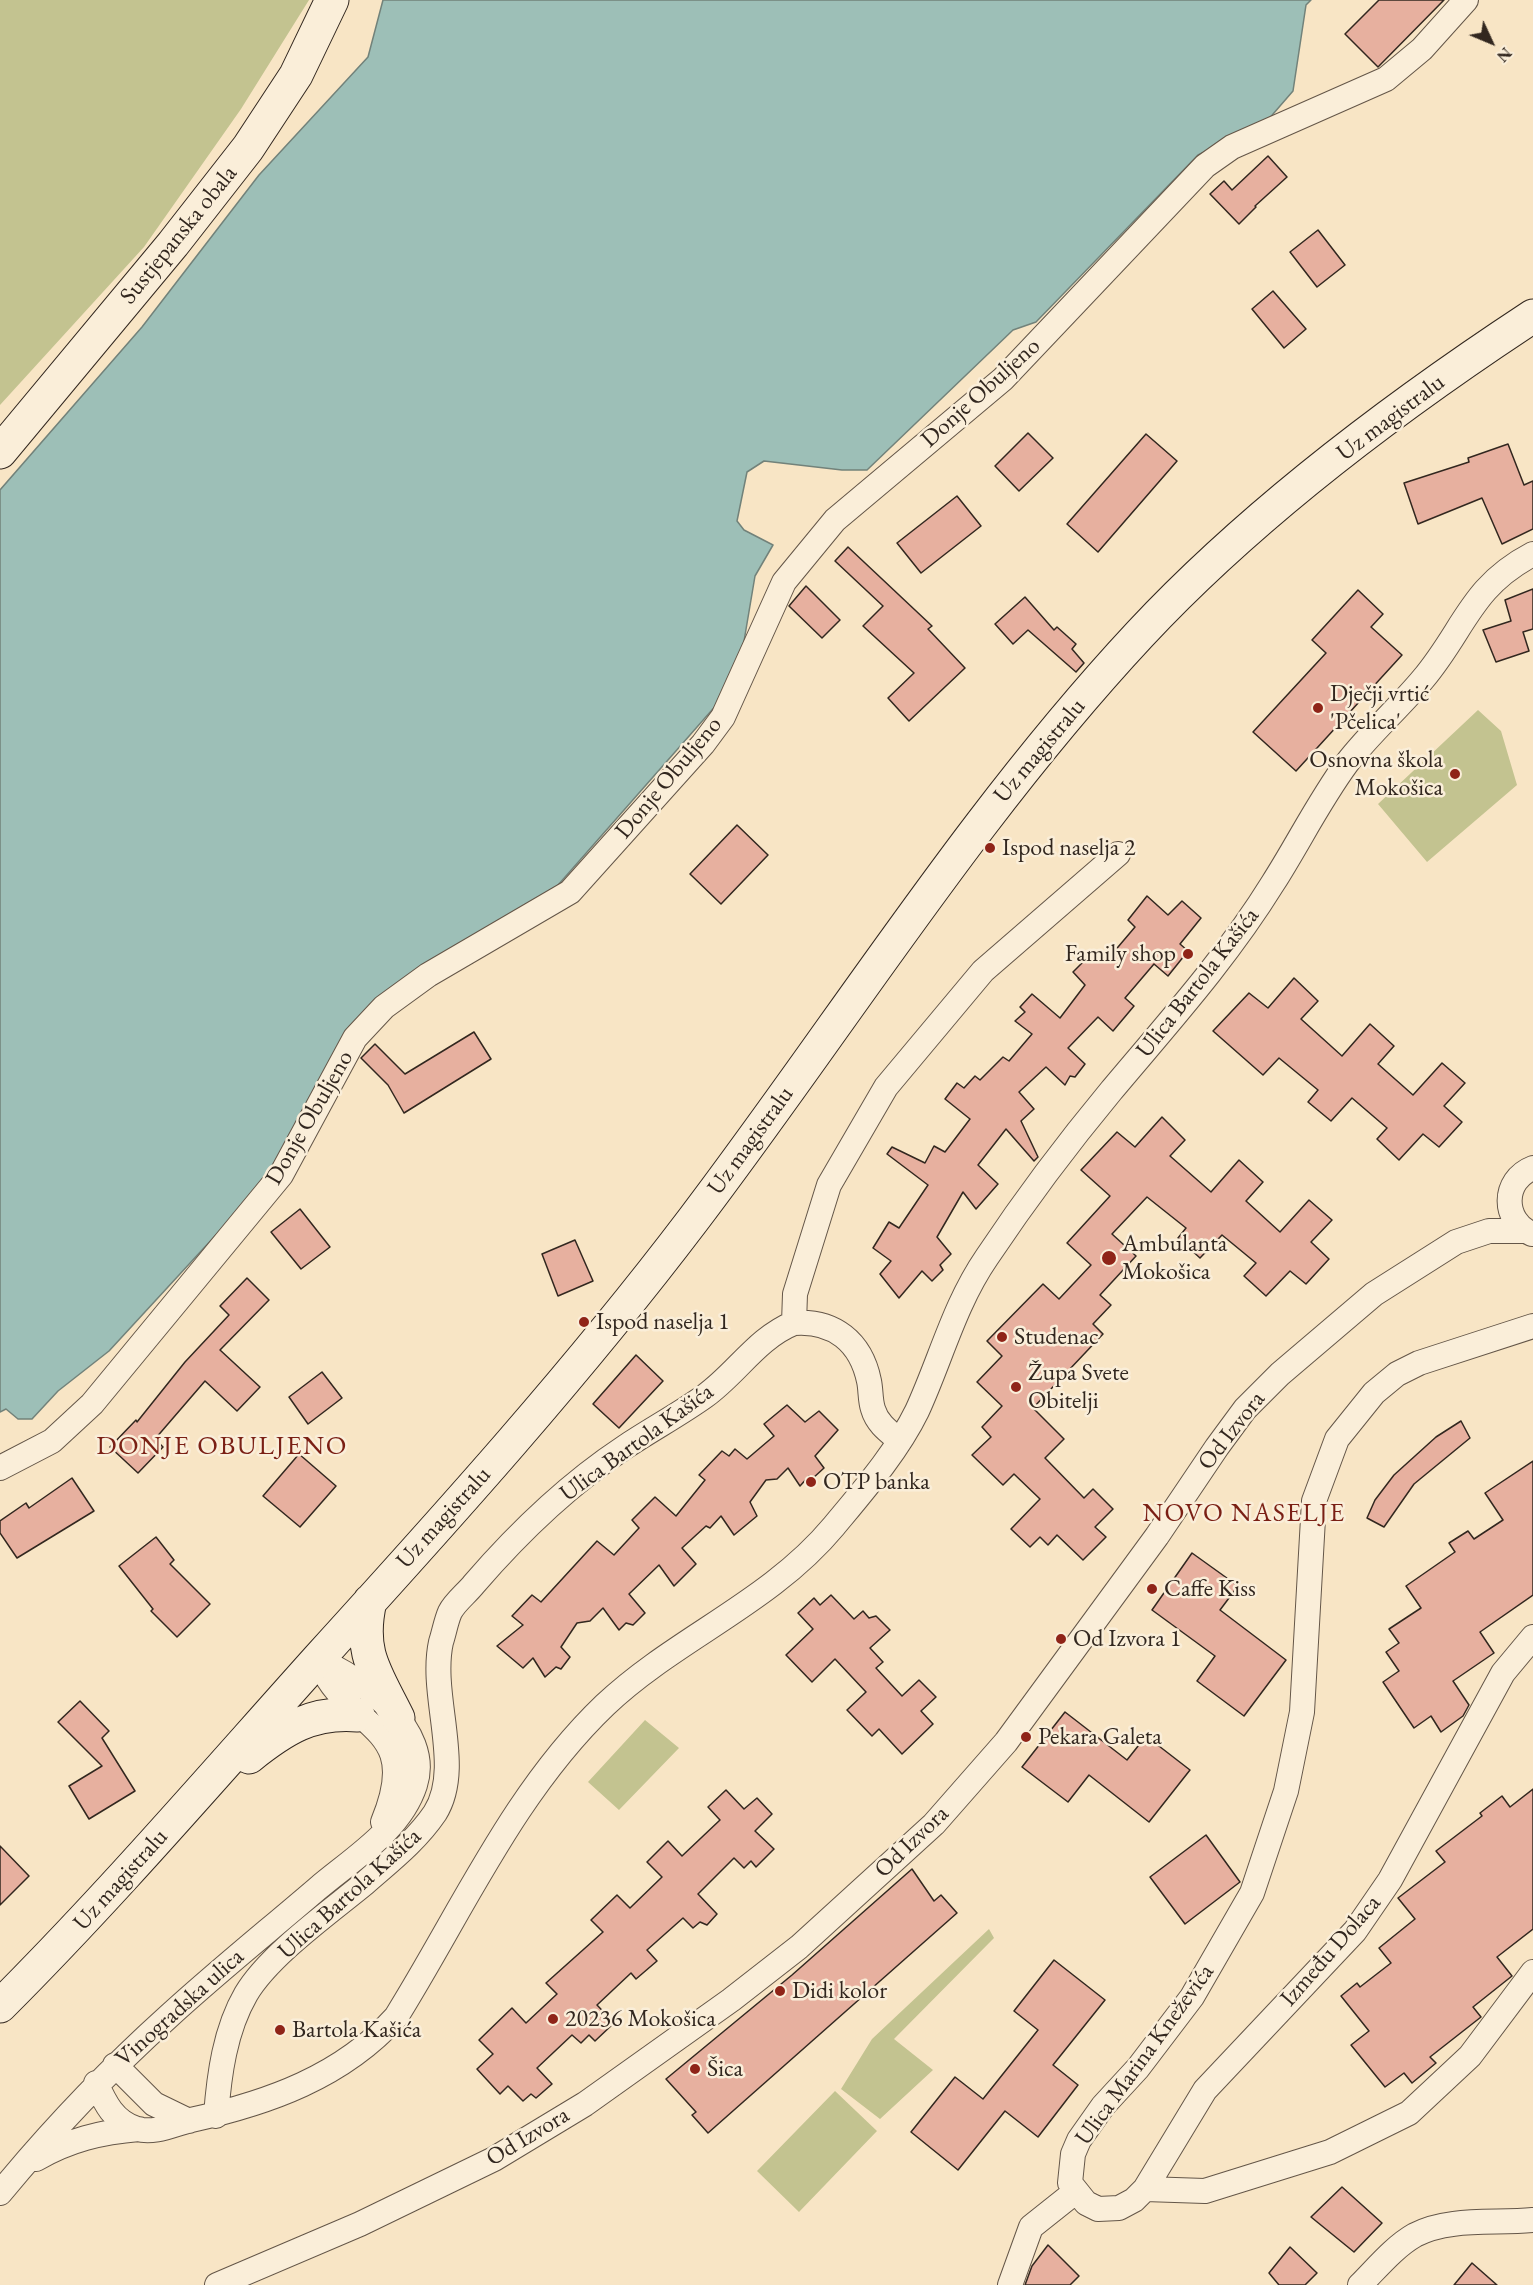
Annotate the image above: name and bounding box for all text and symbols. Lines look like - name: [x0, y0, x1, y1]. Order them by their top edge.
- north arrow: [1461, 12, 1521, 72]
- text: N: [1492, 43, 1516, 67]
- street label: Sustjepanska obala: [114, 160, 244, 310]
- street label: Donje Obuljeno: [915, 332, 1047, 454]
- street label: Uz magistralu: [1331, 368, 1451, 468]
- place label: Dječji vrtić 'Pčelica': [1330, 680, 1430, 736]
- street label: Uz magistralu: [988, 693, 1092, 809]
- marker: Dječji vrtić 'Pčelica': [1311, 701, 1325, 715]
- street label: Donje Obuljeno: [610, 711, 728, 845]
- place label: Osnovna škola Mokošica: [1309, 746, 1443, 802]
- marker: Osnovna škola Mokošica: [1448, 767, 1462, 781]
- place label: Ispod naselja 2: [1002, 834, 1136, 862]
- marker: Ispod naselja 2: [983, 841, 997, 855]
- street label: Ulica Bartola Kašića: [1130, 902, 1266, 1064]
- place label: Family shop: [1065, 940, 1176, 968]
- marker: Family shop: [1181, 947, 1195, 961]
- street label: Donje Obuljeno: [260, 1046, 360, 1190]
- street label: Uz magistralu: [702, 1081, 800, 1201]
- place label: Ambulanta Mokošica: [1122, 1230, 1227, 1286]
- marker: Ambulanta Mokošica: [1100, 1249, 1118, 1267]
- place label: Ispod naselja 1: [596, 1308, 730, 1336]
- marker: Ispod naselja 1: [577, 1315, 591, 1329]
- place label: Studenac: [1014, 1323, 1099, 1351]
- marker: Studenac: [995, 1330, 1009, 1344]
- place label: Župa Svete Obitelji: [1028, 1359, 1129, 1415]
- street label: Ulica Bartola Kašića: [555, 1378, 719, 1508]
- marker: Župa Svete Obitelji: [1009, 1380, 1023, 1394]
- street label: Od Izvora: [1192, 1386, 1272, 1476]
- district label: DONJE OBULJENO: [96, 1431, 348, 1463]
- street label: Uz magistralu: [391, 1461, 497, 1575]
- place label: OTP banka: [823, 1468, 930, 1496]
- marker: OTP banka: [804, 1475, 818, 1489]
- district label: NOVO NASELJE: [1142, 1498, 1346, 1530]
- place label: Caffe Kiss: [1164, 1575, 1256, 1603]
- marker: Caffe Kiss: [1145, 1582, 1159, 1596]
- place label: Od Izvora 1: [1073, 1625, 1181, 1653]
- marker: Od Izvora 1: [1054, 1632, 1068, 1646]
- place label: Pekara Galeta: [1038, 1723, 1162, 1751]
- marker: Pekara Galeta: [1019, 1730, 1033, 1744]
- street label: Od Izvora: [869, 1800, 955, 1884]
- street label: Ulica Bartola Kašića: [273, 1822, 427, 1966]
- street label: Uz magistralu: [68, 1823, 174, 1937]
- street label: Između Dolaca: [1275, 1889, 1387, 2013]
- street label: Vinogradska ulica: [110, 1943, 250, 2073]
- street label: Ulica Marina Kneževića: [1070, 1959, 1220, 2151]
- place label: Didi kolor: [792, 1977, 887, 2005]
- marker: Didi kolor: [773, 1984, 787, 1998]
- place label: 20236 Mokošica: [565, 2005, 716, 2033]
- marker: 20236 Mokošica: [546, 2012, 560, 2026]
- place label: Bartola Kašića: [292, 2016, 421, 2044]
- marker: Bartola Kašića: [273, 2023, 287, 2037]
- place label: Šica: [707, 2055, 743, 2083]
- marker: Šica: [688, 2062, 702, 2076]
- street label: Od Izvora: [481, 2101, 575, 2173]

